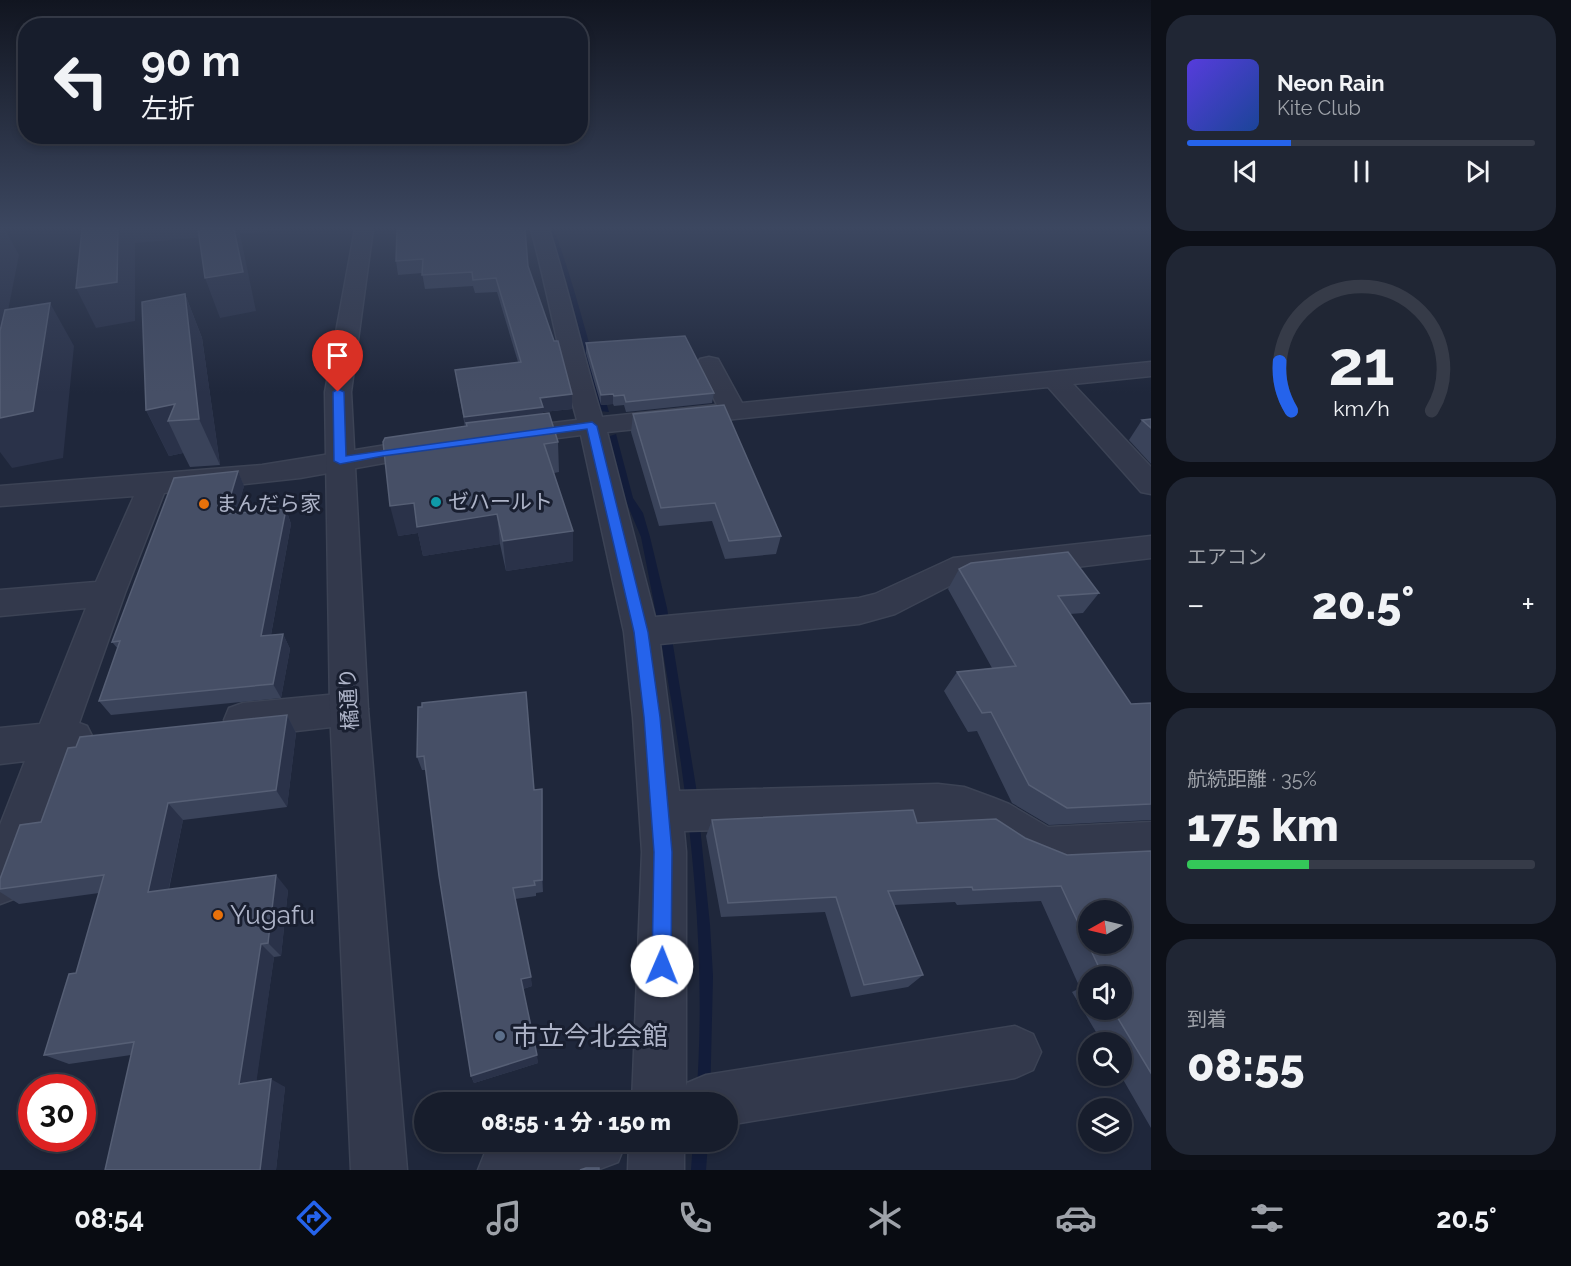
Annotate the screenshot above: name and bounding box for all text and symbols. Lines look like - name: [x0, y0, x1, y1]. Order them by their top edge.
- text: 90 m: [141, 37, 241, 86]
- icon: left: [42, 42, 120, 120]
- text: Neon Rain: [1277, 70, 1385, 96]
- text: 左折: [141, 93, 195, 124]
- text: Kite Club: [1277, 96, 1361, 120]
- icon: previous: [1229, 155, 1262, 188]
- icon: pause: [1345, 155, 1378, 188]
- icon: next: [1461, 155, 1494, 188]
- text: 21: [1328, 326, 1394, 400]
- pin: [312, 330, 363, 392]
- icon: arrive: [321, 339, 354, 372]
- text: km/h: [1333, 396, 1389, 421]
- place label: ゼハールト: [448, 489, 553, 514]
- place label: まんだら家: [216, 491, 321, 516]
- marker: ゼハールト: [429, 495, 443, 509]
- marker: まんだら家: [197, 497, 211, 511]
- text: エアコン: [1187, 545, 1267, 569]
- text: 20.5°: [1312, 577, 1414, 630]
- text: −: [1187, 585, 1205, 624]
- text: +: [1521, 585, 1535, 624]
- street label: 橘通り: [334, 667, 363, 731]
- text: 航続距離 · 35%: [1187, 767, 1317, 791]
- text: 175 km: [1187, 799, 1339, 852]
- place label: Yugafu: [230, 900, 315, 930]
- north arrow: [1078, 900, 1132, 954]
- map controls: [1078, 900, 1132, 1152]
- marker: Yugafu: [211, 908, 225, 922]
- position arrow: [630, 934, 694, 998]
- button: sound: [1078, 966, 1132, 1020]
- text: 到着: [1187, 1007, 1227, 1031]
- place label: 市立今北会館: [512, 1021, 668, 1051]
- marker: 市立今北会館: [493, 1029, 507, 1043]
- button: search: [1078, 1032, 1132, 1086]
- text: 08:55: [1187, 1039, 1305, 1092]
- speed limit sign: 30: [18, 1074, 96, 1152]
- button: layers: [1078, 1098, 1132, 1152]
- text: 08:55 · 1 分 · 150 m: [481, 1109, 671, 1135]
- icon: directions: [293, 1197, 335, 1239]
- icon: music: [483, 1197, 525, 1239]
- icon: phone: [674, 1197, 716, 1239]
- icon: climate: [864, 1197, 906, 1239]
- icon: car: [1055, 1197, 1097, 1239]
- icon: filters: [1246, 1197, 1288, 1239]
- text: 08:54: [74, 1203, 144, 1234]
- text: 20.5°: [1436, 1203, 1497, 1234]

